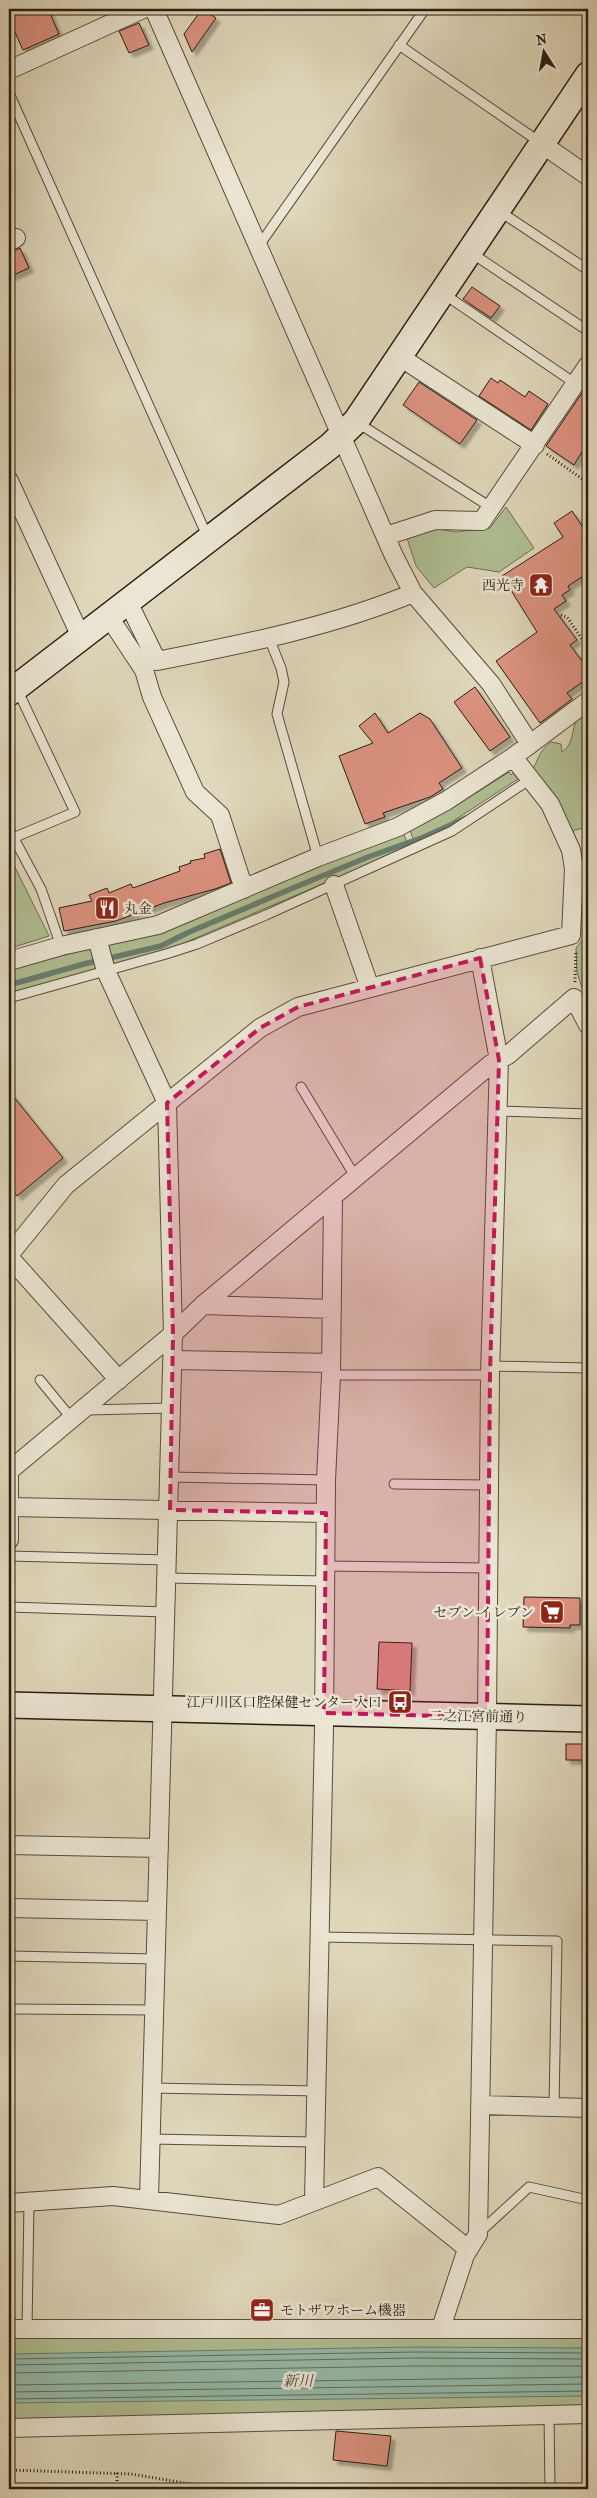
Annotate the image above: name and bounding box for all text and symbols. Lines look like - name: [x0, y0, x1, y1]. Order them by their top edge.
- north arrow: [520, 28, 570, 78]
- text: N: [535, 30, 549, 49]
- temple icon: 西光寺: [528, 572, 554, 598]
- place label: 西光寺: [482, 577, 524, 594]
- restaurant icon: 丸金: [94, 895, 120, 921]
- place label: 丸金: [124, 900, 152, 917]
- supermarket icon: セブン-イレブン: [539, 1599, 565, 1625]
- place label: セブン-イレブン: [433, 1604, 534, 1621]
- bus stop icon: 江戸川区口腔保健センター入口: [387, 1689, 413, 1715]
- place label: 江戸川区口腔保健センター入口: [187, 1694, 382, 1711]
- street label: 二之江宮前通り: [429, 1707, 527, 1726]
- office icon: モトザワホーム機器: [249, 2297, 275, 2323]
- place label: モトザワホーム機器: [280, 2302, 406, 2319]
- water label: 新川: [283, 2372, 315, 2390]

